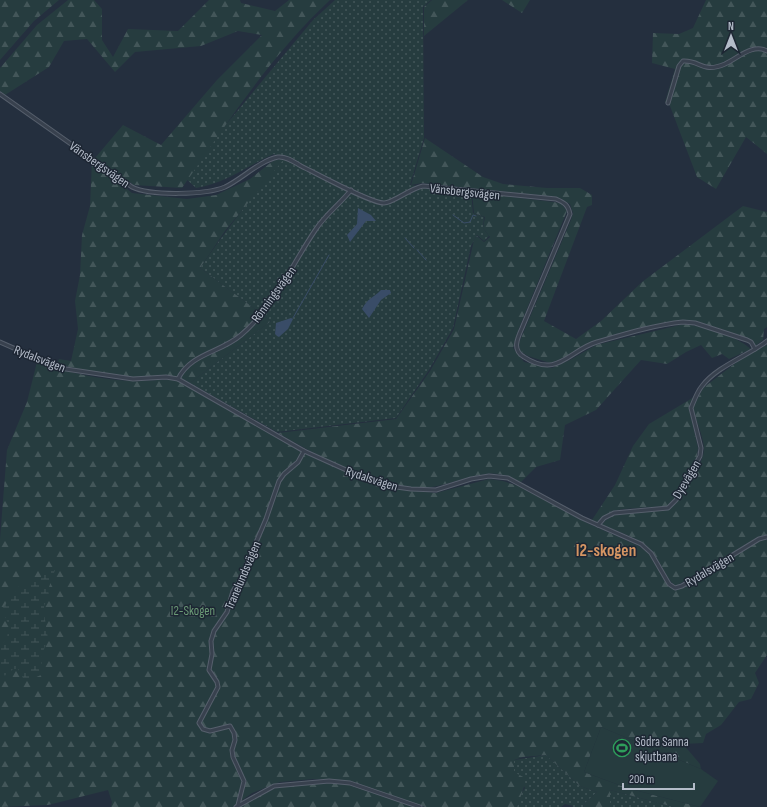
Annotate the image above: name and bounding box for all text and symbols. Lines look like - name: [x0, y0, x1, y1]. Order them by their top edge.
- north arrow: [711, 16, 751, 56]
- text: N: [728, 20, 734, 33]
- street label: Vänsbergsvägen: [66, 138, 133, 192]
- street label: Vänsbergsvägen: [429, 180, 501, 204]
- street label: Rönningsvägen: [248, 263, 300, 326]
- street label: Rydalsvägen: [12, 342, 68, 376]
- street label: Dyevägen: [669, 457, 705, 502]
- street label: Rydalsvägen: [344, 463, 400, 495]
- street label: Tranelundsvägen: [221, 539, 265, 612]
- district label: I2-skogen: [576, 541, 636, 561]
- street label: Rydalsvägen: [682, 549, 737, 591]
- park label: I2-Skogen: [171, 603, 215, 619]
- place label: Södra Sanna skjutbana: [635, 734, 689, 765]
- sports icon: Södra Sanna skjutbana: [612, 738, 632, 758]
- scale bar: [623, 765, 694, 791]
- text: 200 m: [629, 772, 655, 787]

